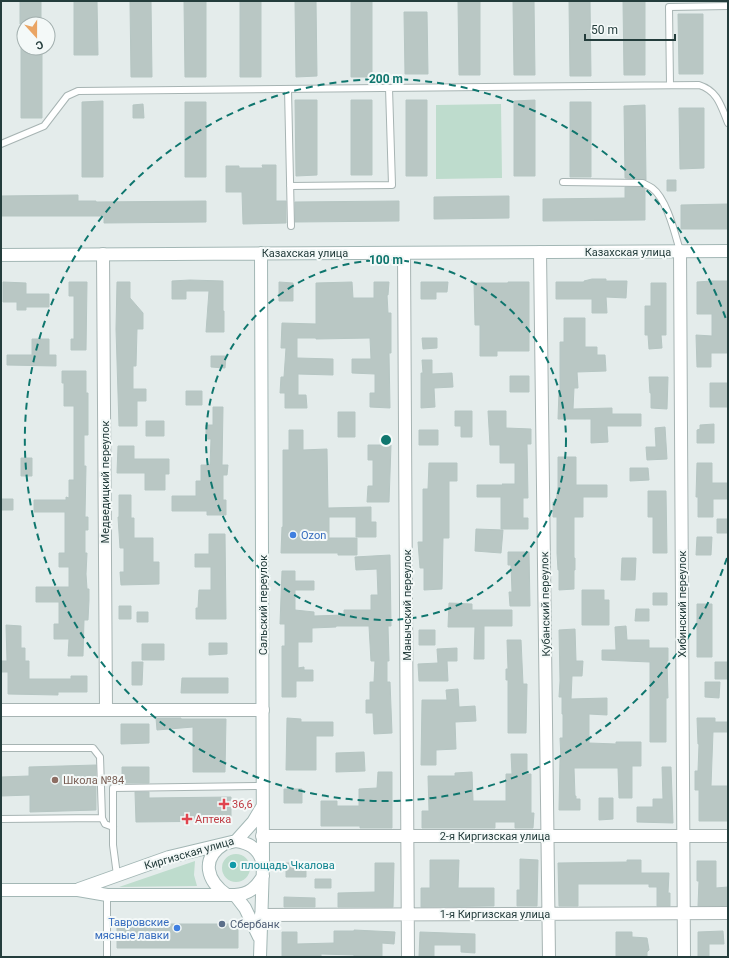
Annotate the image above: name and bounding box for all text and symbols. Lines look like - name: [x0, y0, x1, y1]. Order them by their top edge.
- north arrow: [16, 16, 56, 56]
- scale bar: [585, 16, 675, 42]
- text: 50 m: [591, 23, 618, 37]
- text: С: [34, 38, 45, 52]
- text: 200 m: [369, 72, 403, 86]
- street label: Казахская улица: [585, 246, 671, 259]
- street label: Казахская улица: [262, 247, 348, 260]
- text: 100 m: [369, 253, 403, 267]
- street label: Медведицкий переулок: [99, 421, 112, 543]
- centre of rings: [379, 433, 393, 447]
- place label: Ozon: [301, 529, 326, 542]
- marker: Ozon: [288, 530, 298, 540]
- street label: Манычский переулок: [401, 549, 414, 661]
- street label: Кубанский переулок: [538, 551, 553, 657]
- street label: Хибинский переулок: [676, 551, 689, 657]
- street label: Сальский переулок: [257, 555, 270, 655]
- place label: Школа №84: [63, 774, 124, 787]
- marker: Школа №84: [50, 775, 60, 785]
- place label: 36,6: [232, 798, 253, 811]
- marker: 36,6: [219, 799, 229, 809]
- place label: Аптека: [195, 813, 231, 826]
- marker: Аптека: [182, 814, 192, 824]
- street label: 2-я Киргизская улица: [440, 830, 550, 843]
- street label: Киргизская улица: [143, 834, 235, 873]
- place label: площадь Чкалова: [241, 859, 335, 872]
- marker: площадь Чкалова: [228, 860, 238, 870]
- street label: 1-я Киргизская улица: [440, 908, 550, 921]
- place label: Тавровские мясные лавки: [95, 916, 169, 942]
- place label: Сбербанк: [230, 918, 280, 931]
- marker: Сбербанк: [217, 919, 227, 929]
- marker: Тавровские мясные лавки: [172, 923, 182, 933]

